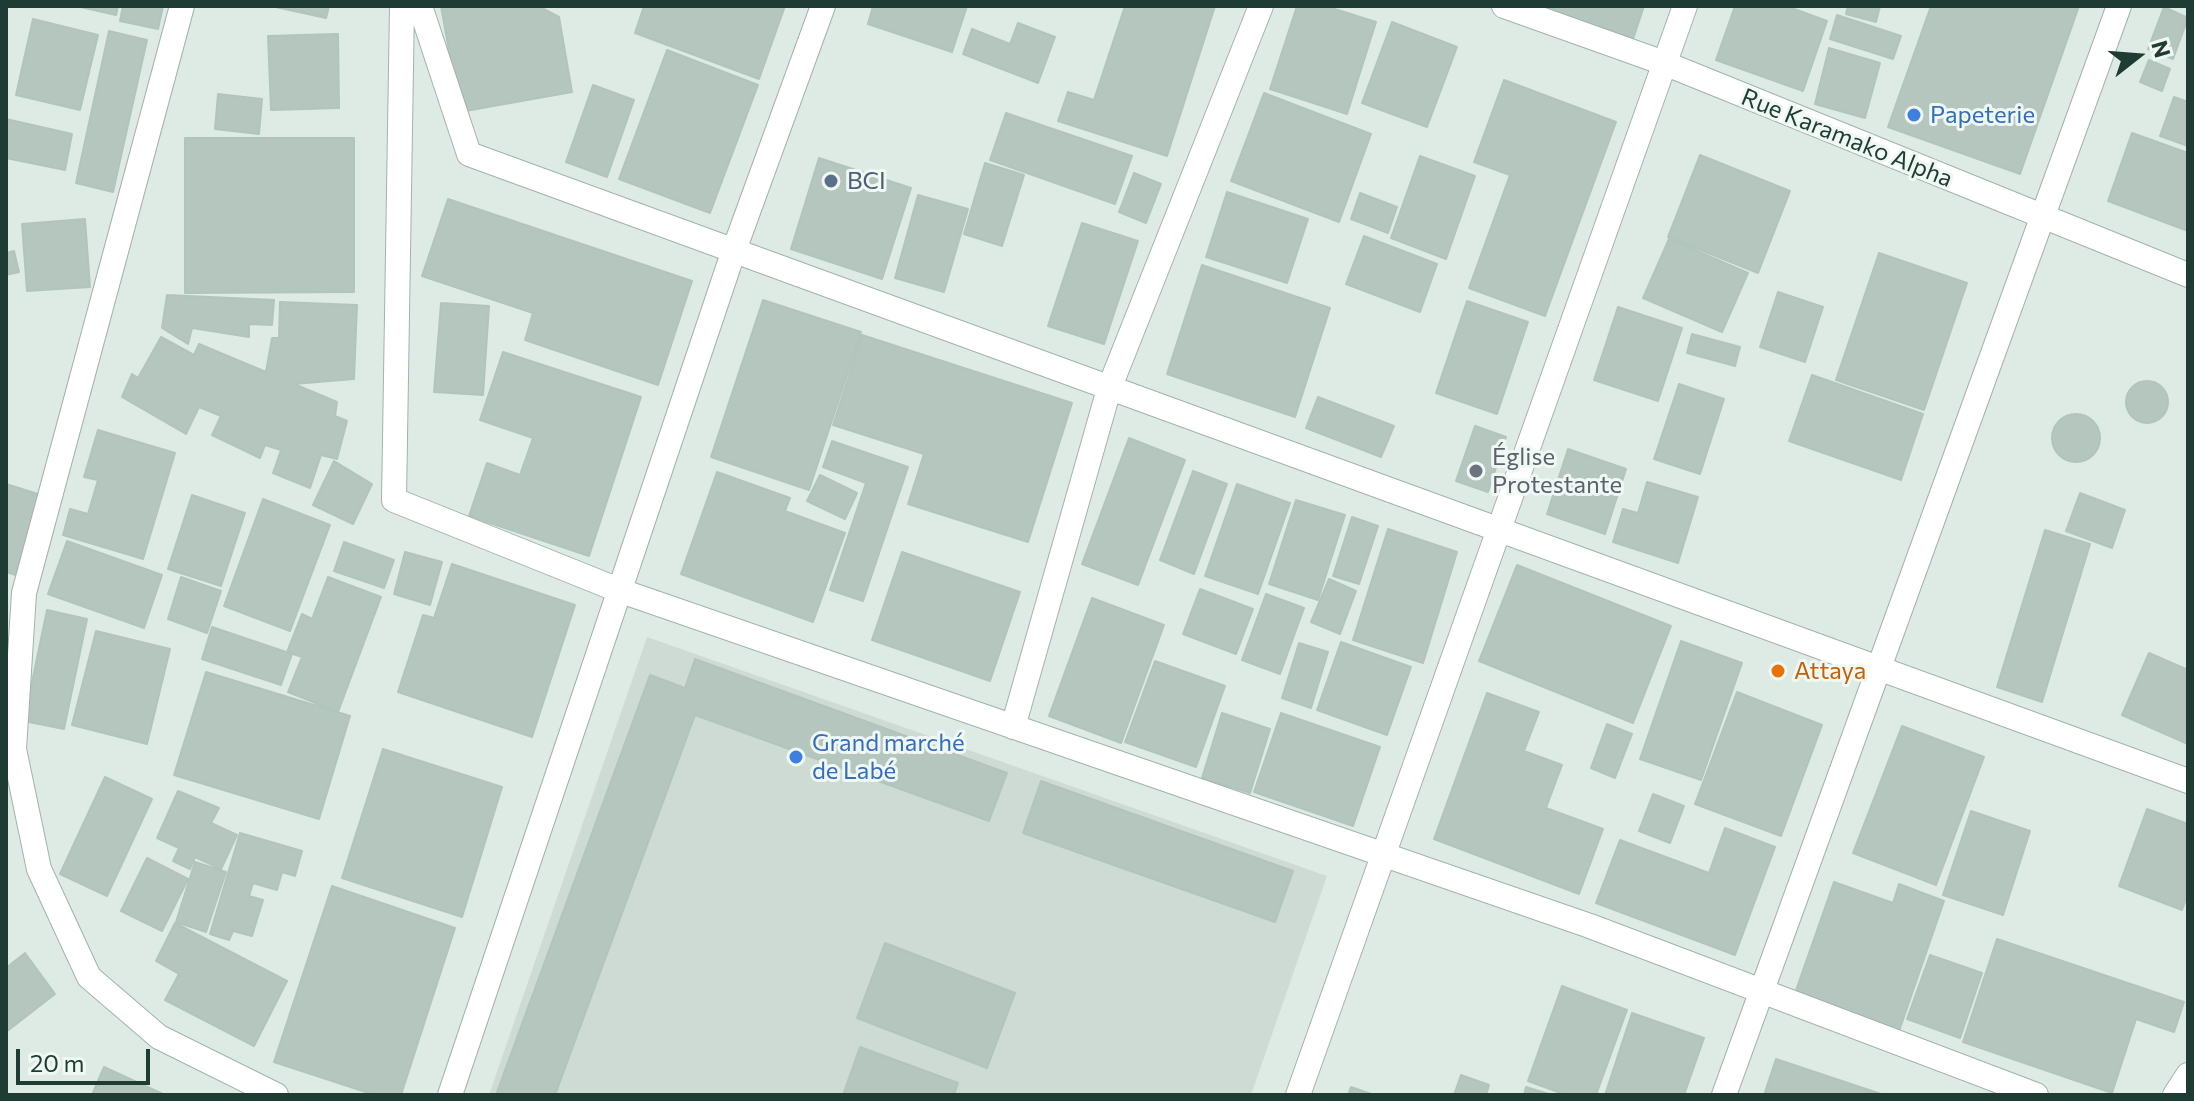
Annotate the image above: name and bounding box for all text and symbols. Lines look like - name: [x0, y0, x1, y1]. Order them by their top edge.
- north arrow: [2098, 16, 2178, 96]
- text: N: [2146, 37, 2177, 61]
- street label: Rue Karamako Alpha: [1737, 82, 1957, 194]
- place label: Papeterie: [1930, 101, 2035, 129]
- marker: Papeterie: [1905, 106, 1923, 124]
- place label: BCI: [847, 167, 886, 195]
- marker: BCI: [822, 172, 840, 190]
- place label: Église Protestante: [1492, 443, 1622, 499]
- marker: Église Protestante: [1467, 462, 1485, 480]
- place label: Attaya: [1794, 657, 1866, 685]
- marker: Attaya: [1769, 662, 1787, 680]
- place label: Grand marché de Labé: [812, 729, 965, 785]
- marker: Grand marché de Labé: [787, 748, 805, 766]
- scale bar: [20, 1033, 154, 1083]
- text: 20 m: [30, 1048, 84, 1077]

